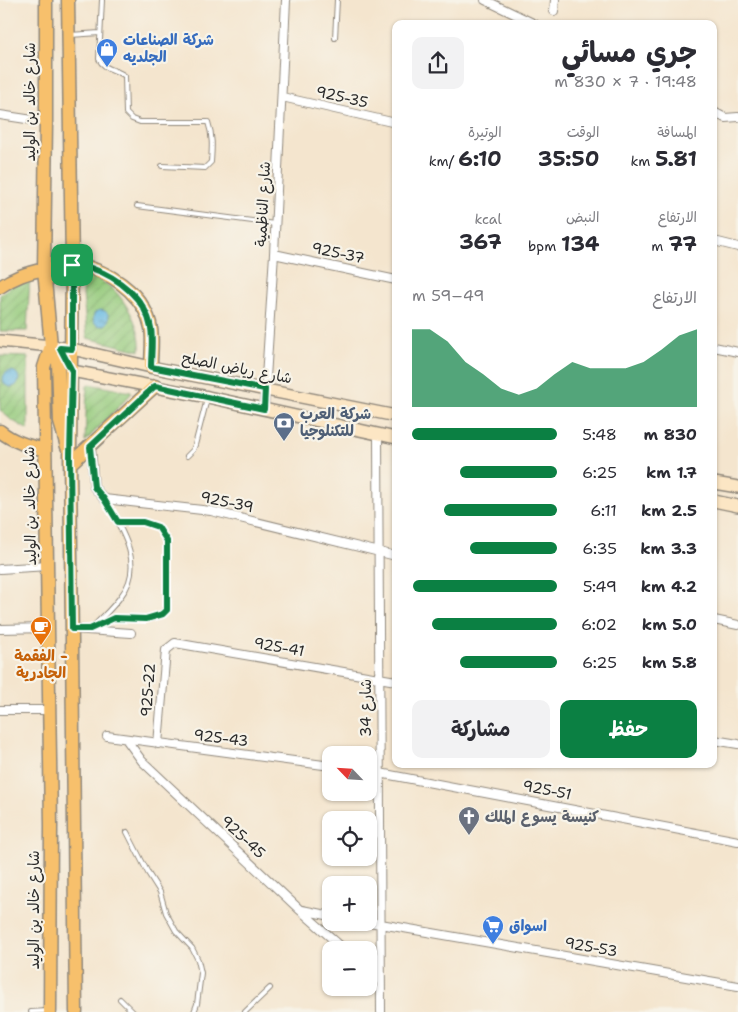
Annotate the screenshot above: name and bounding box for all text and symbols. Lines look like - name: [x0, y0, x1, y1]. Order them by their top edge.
- place label: شركة الصناعات الجلديه: [123, 30, 214, 67]
- text: جري مسائي: [562, 33, 697, 71]
- shop icon: شركة الصناعات الجلديه: [95, 37, 119, 68]
- button: share: [412, 37, 464, 89]
- street label: شارع خالد بن الوليد: [20, 42, 40, 162]
- text: 19:48 · 7 × 830 m: [554, 71, 697, 92]
- street label: 925-35: [314, 81, 370, 113]
- text: الوتيرة: [468, 123, 502, 141]
- text: الوقت: [567, 123, 599, 141]
- text: المسافة: [657, 123, 697, 141]
- text: 6:10: [458, 145, 502, 173]
- text: 35:50: [538, 145, 599, 173]
- text: 5.81: [655, 145, 697, 173]
- text: /km: [429, 152, 458, 170]
- text: km: [631, 152, 655, 170]
- street label: شارع الناظمية: [251, 161, 275, 247]
- text: النبض: [566, 208, 599, 226]
- text: الارتفاع: [658, 208, 697, 226]
- text: kcal: [474, 210, 502, 228]
- text: 367: [459, 228, 502, 256]
- text: 134: [561, 230, 599, 258]
- text: 77: [668, 230, 697, 258]
- text: bpm: [528, 237, 561, 255]
- text: m: [651, 237, 668, 255]
- street label: 925-37: [310, 238, 366, 268]
- pin: [51, 244, 93, 286]
- icon: arrive: [58, 251, 86, 279]
- text: 49–59 m: [412, 285, 484, 306]
- text: الارتفاع: [652, 287, 697, 308]
- street label: شارع رياض الصلح: [180, 348, 294, 388]
- place label: شركة العرب للتكنلوجيا: [300, 404, 371, 441]
- bank icon: شركة العرب للتكنلوجيا: [272, 411, 296, 442]
- text: 5:48: [582, 424, 617, 445]
- text: 830 m: [644, 424, 697, 445]
- street label: شارع خالد بن الوليد: [19, 446, 41, 566]
- text: 6:25: [582, 462, 617, 483]
- text: 1.7 km: [646, 462, 697, 483]
- street label: 925-39: [198, 487, 256, 517]
- text: 6:11: [590, 500, 617, 521]
- text: 2.5 km: [641, 500, 697, 521]
- text: 6:35: [582, 538, 617, 559]
- text: 3.3 km: [640, 538, 697, 559]
- text: 5:49: [583, 576, 617, 597]
- text: 4.2 km: [641, 576, 697, 597]
- text: 6:02: [581, 614, 617, 635]
- text: 5.0 km: [642, 614, 697, 635]
- cafe icon: الفقمة - الجادرية: [29, 615, 53, 646]
- street label: 925-41: [252, 633, 306, 661]
- place label: الفقمة - الجادرية: [14, 646, 68, 683]
- text: 6:25: [582, 652, 617, 673]
- text: 5.8 km: [642, 652, 697, 673]
- street label: 925-22: [136, 662, 160, 718]
- street label: شارع 34: [356, 679, 376, 737]
- button: مشاركة: [412, 700, 550, 758]
- button: حفظ: [560, 700, 697, 758]
- street label: 925-43: [192, 725, 250, 751]
- north arrow: [322, 746, 378, 801]
- map controls: [322, 746, 377, 996]
- street label: 925-51: [521, 775, 573, 805]
- church icon: كنيسة يسوع الملك: [457, 805, 481, 836]
- place label: كنيسة يسوع الملك: [485, 807, 599, 827]
- street label: 925-45: [216, 811, 270, 863]
- button: locate: [322, 811, 377, 866]
- street label: شارع خالد بن الوليد: [24, 850, 44, 970]
- button: +: [322, 876, 377, 931]
- supermarket icon: اسواق: [481, 914, 505, 945]
- place label: اسواق: [509, 916, 547, 936]
- street label: 925-53: [563, 933, 619, 961]
- button: −: [322, 941, 377, 996]

